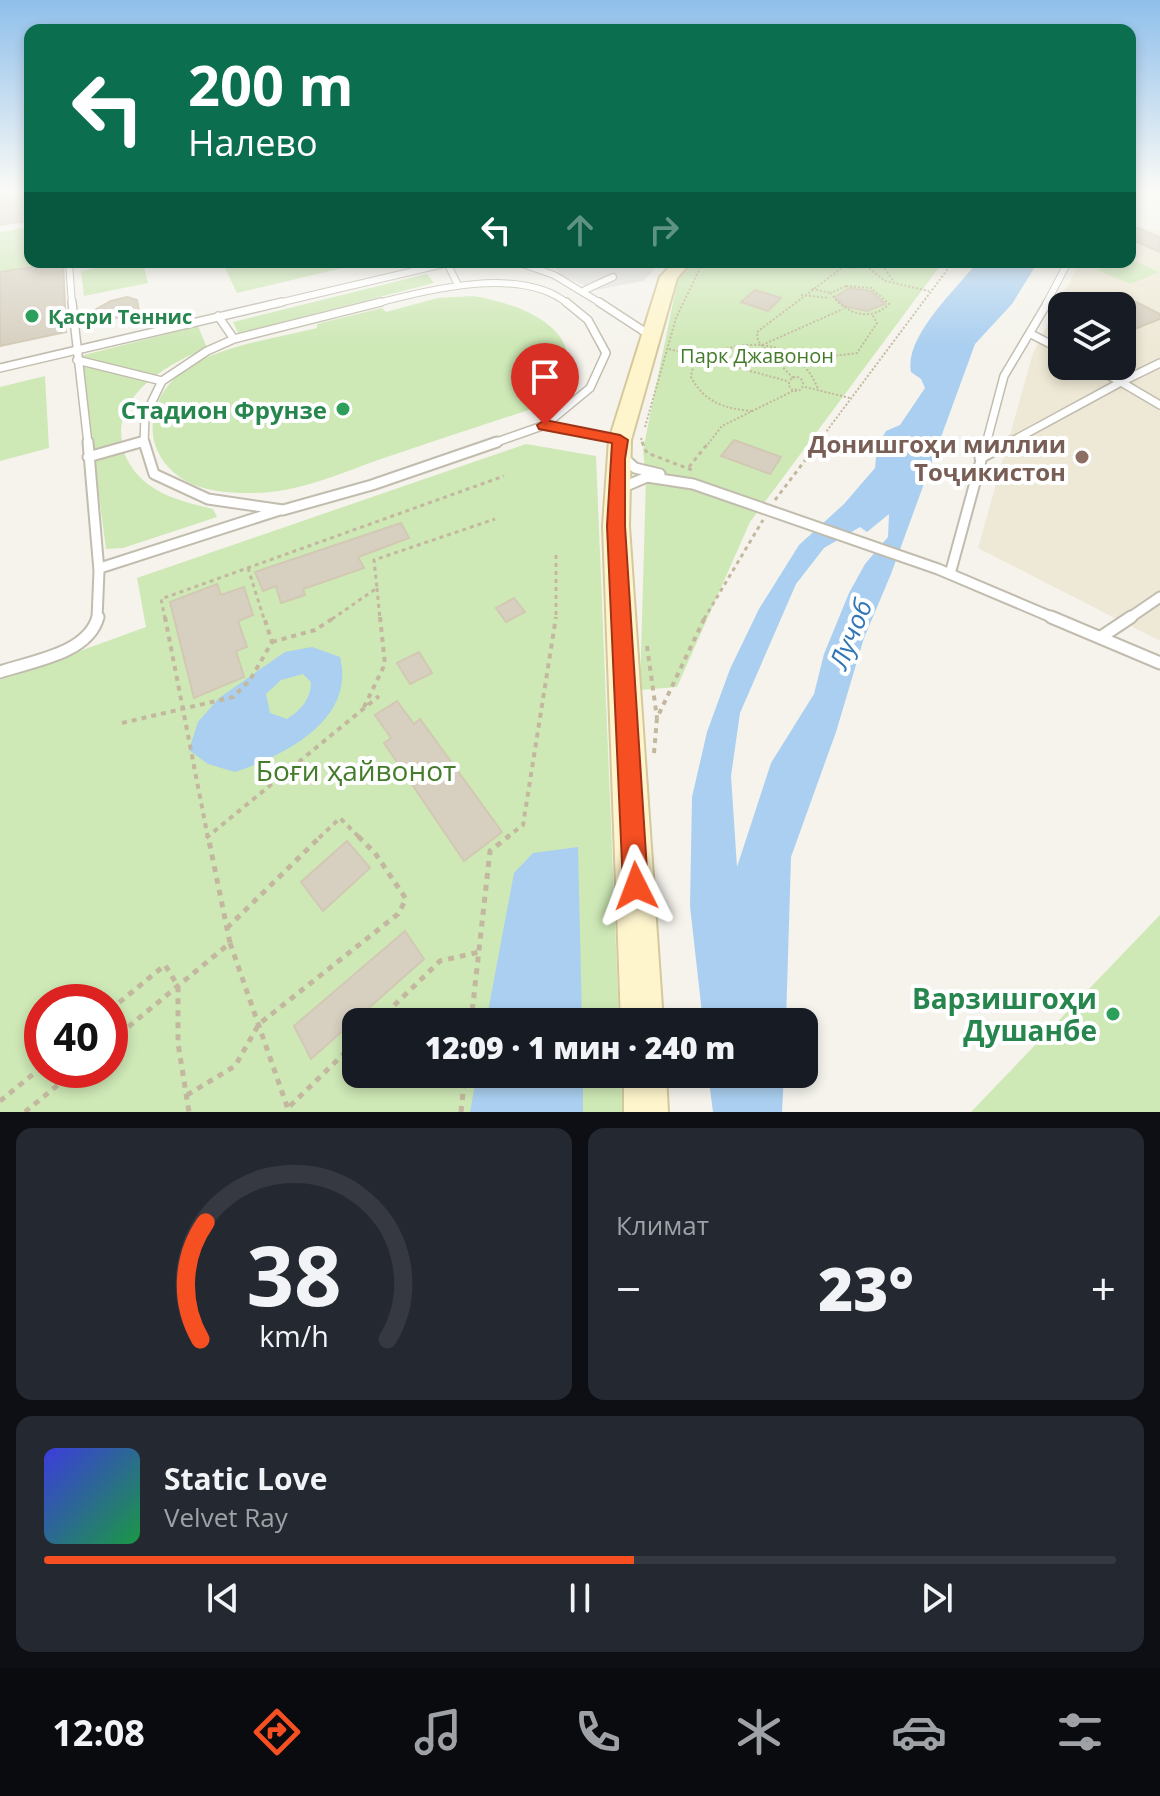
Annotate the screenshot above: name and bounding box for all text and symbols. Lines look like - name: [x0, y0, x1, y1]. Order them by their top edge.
- text: 200 m: [188, 46, 354, 122]
- icon: left: [56, 56, 160, 160]
- text: Налево: [188, 118, 318, 167]
- icon: left: [474, 208, 518, 252]
- icon: ahead: [558, 208, 602, 252]
- icon: right: [642, 208, 686, 252]
- map controls: [1048, 292, 1136, 380]
- button: layers: [1048, 292, 1136, 380]
- place label: Қасри Теннис: [48, 303, 192, 330]
- marker: Қасри Теннис: [23, 307, 41, 325]
- park label: Парк Джавонон: [680, 342, 834, 369]
- pin: [511, 343, 579, 425]
- icon: arrive: [523, 355, 567, 399]
- place label: Стадион Фрунзе: [121, 393, 327, 426]
- marker: Стадион Фрунзе: [334, 400, 352, 418]
- place label: Донишгоҳи миллии Тоҷикистон: [808, 427, 1066, 488]
- marker: Донишгоҳи миллии Тоҷикистон: [1073, 448, 1091, 466]
- water label: Лучоб: [819, 592, 881, 675]
- park label: Боғи ҳайвонот: [256, 751, 456, 789]
- position arrow: [594, 844, 678, 928]
- place label: Варзишгоҳи Душанбе: [912, 979, 1097, 1049]
- speed limit sign: 40: [24, 984, 128, 1088]
- marker: Варзишгоҳи Душанбе: [1104, 1005, 1122, 1023]
- text: 12:09 · 1 мин · 240 m: [425, 1027, 735, 1068]
- text: Климат: [616, 1207, 709, 1243]
- text: 38: [246, 1217, 342, 1330]
- text: 23°: [818, 1247, 914, 1329]
- text: −: [616, 1258, 641, 1318]
- text: +: [1091, 1258, 1116, 1318]
- text: km/h: [259, 1316, 329, 1355]
- text: Static Love: [164, 1458, 327, 1499]
- text: Velvet Ray: [164, 1499, 288, 1535]
- icon: previous: [201, 1576, 245, 1620]
- icon: pause: [558, 1576, 602, 1620]
- icon: next: [915, 1576, 959, 1620]
- icon: directions: [249, 1704, 305, 1760]
- icon: music: [410, 1704, 466, 1760]
- icon: phone: [570, 1704, 626, 1760]
- icon: climate: [731, 1704, 787, 1760]
- icon: car: [891, 1704, 947, 1760]
- icon: filters: [1052, 1704, 1108, 1760]
- text: 12:08: [52, 1708, 145, 1757]

